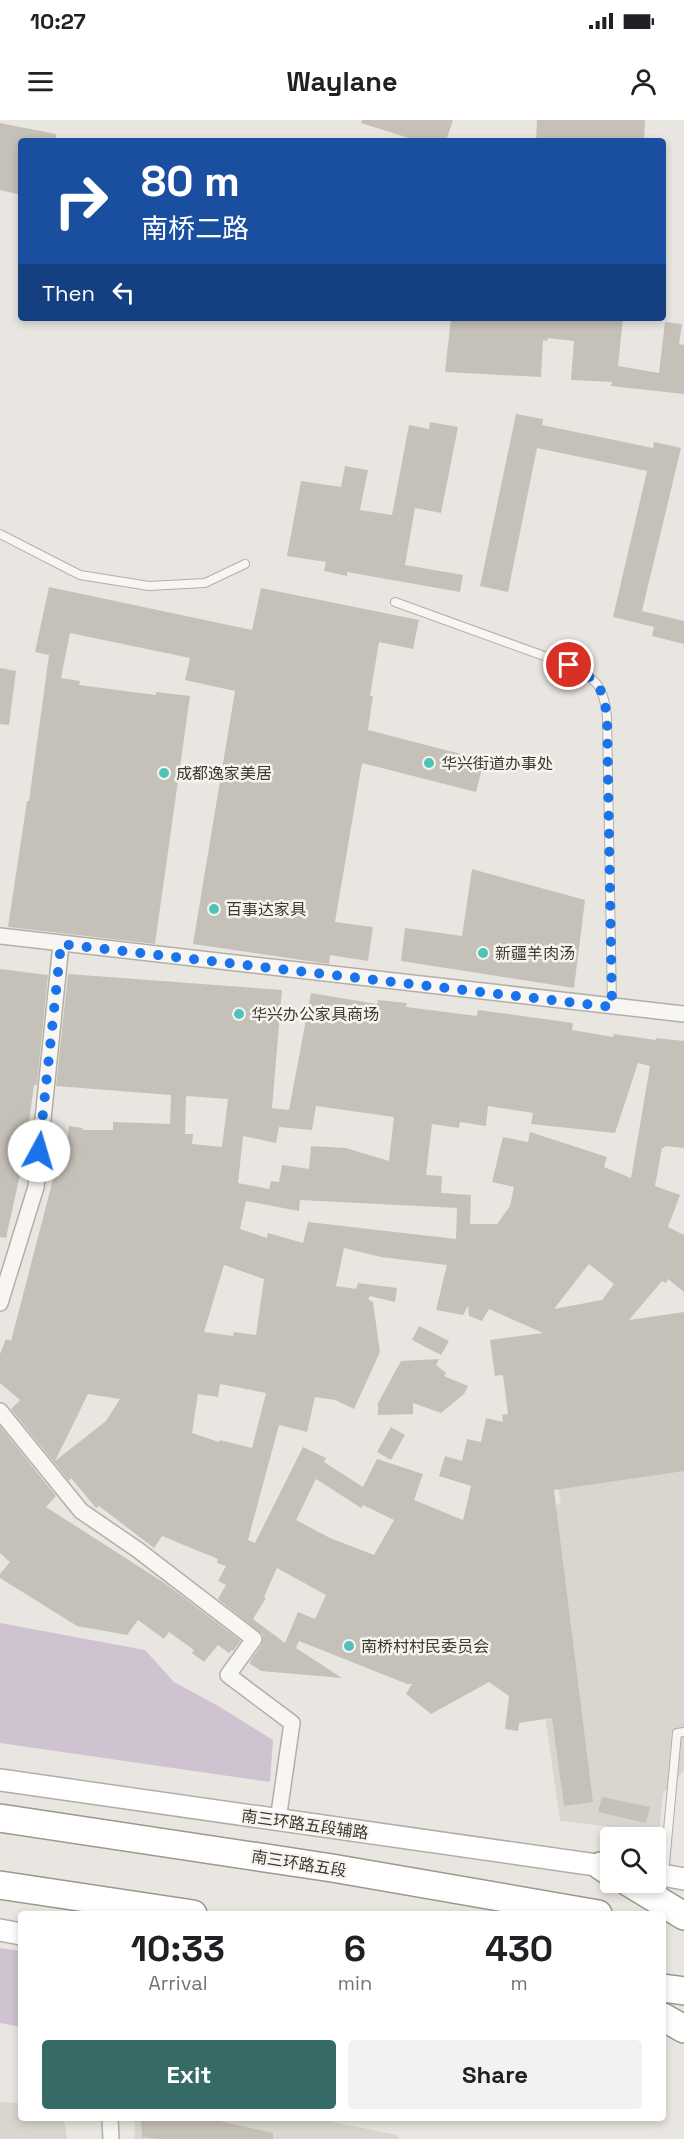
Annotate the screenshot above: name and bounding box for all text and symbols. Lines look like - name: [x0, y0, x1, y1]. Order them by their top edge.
- text: 10:27: [30, 7, 86, 35]
- text: Waylane: [287, 64, 397, 99]
- icon: menu: [24, 65, 57, 98]
- icon: person: [627, 65, 660, 98]
- text: 80 m: [141, 155, 240, 208]
- icon: right: [42, 162, 120, 240]
- text: 南桥二路: [141, 211, 249, 246]
- icon: left: [107, 276, 140, 309]
- text: Then: [42, 279, 95, 307]
- pin: [543, 639, 594, 690]
- icon: arrive: [552, 648, 585, 681]
- place label: 华兴街道办事处: [441, 753, 553, 774]
- marker: 华兴街道办事处: [422, 756, 436, 770]
- place label: 成都逸家美居: [176, 763, 272, 784]
- marker: 成都逸家美居: [157, 766, 171, 780]
- place label: 百事达家具: [226, 899, 306, 920]
- marker: 百事达家具: [207, 902, 221, 916]
- place label: 新疆羊肉汤: [495, 943, 575, 964]
- marker: 新疆羊肉汤: [476, 946, 490, 960]
- place label: 华兴办公家具商场: [251, 1004, 379, 1025]
- marker: 华兴办公家具商场: [232, 1007, 246, 1021]
- position arrow: [7, 1119, 71, 1183]
- place label: 南桥村村民委员会: [361, 1636, 489, 1657]
- marker: 南桥村村民委员会: [342, 1639, 356, 1653]
- street label: 南三环路五段辅路: [240, 1805, 370, 1844]
- map controls: [600, 1827, 666, 1893]
- button: search: [600, 1827, 666, 1893]
- street label: 南三环路五段: [250, 1846, 348, 1881]
- text: 10:33: [131, 1926, 225, 1972]
- text: 6: [344, 1926, 366, 1972]
- text: 430: [485, 1926, 553, 1972]
- text: Arrival: [148, 1970, 208, 1996]
- text: min: [338, 1970, 372, 1996]
- text: m: [510, 1970, 528, 1996]
- button: Exit: [42, 2040, 336, 2109]
- button: Share: [348, 2040, 642, 2109]

